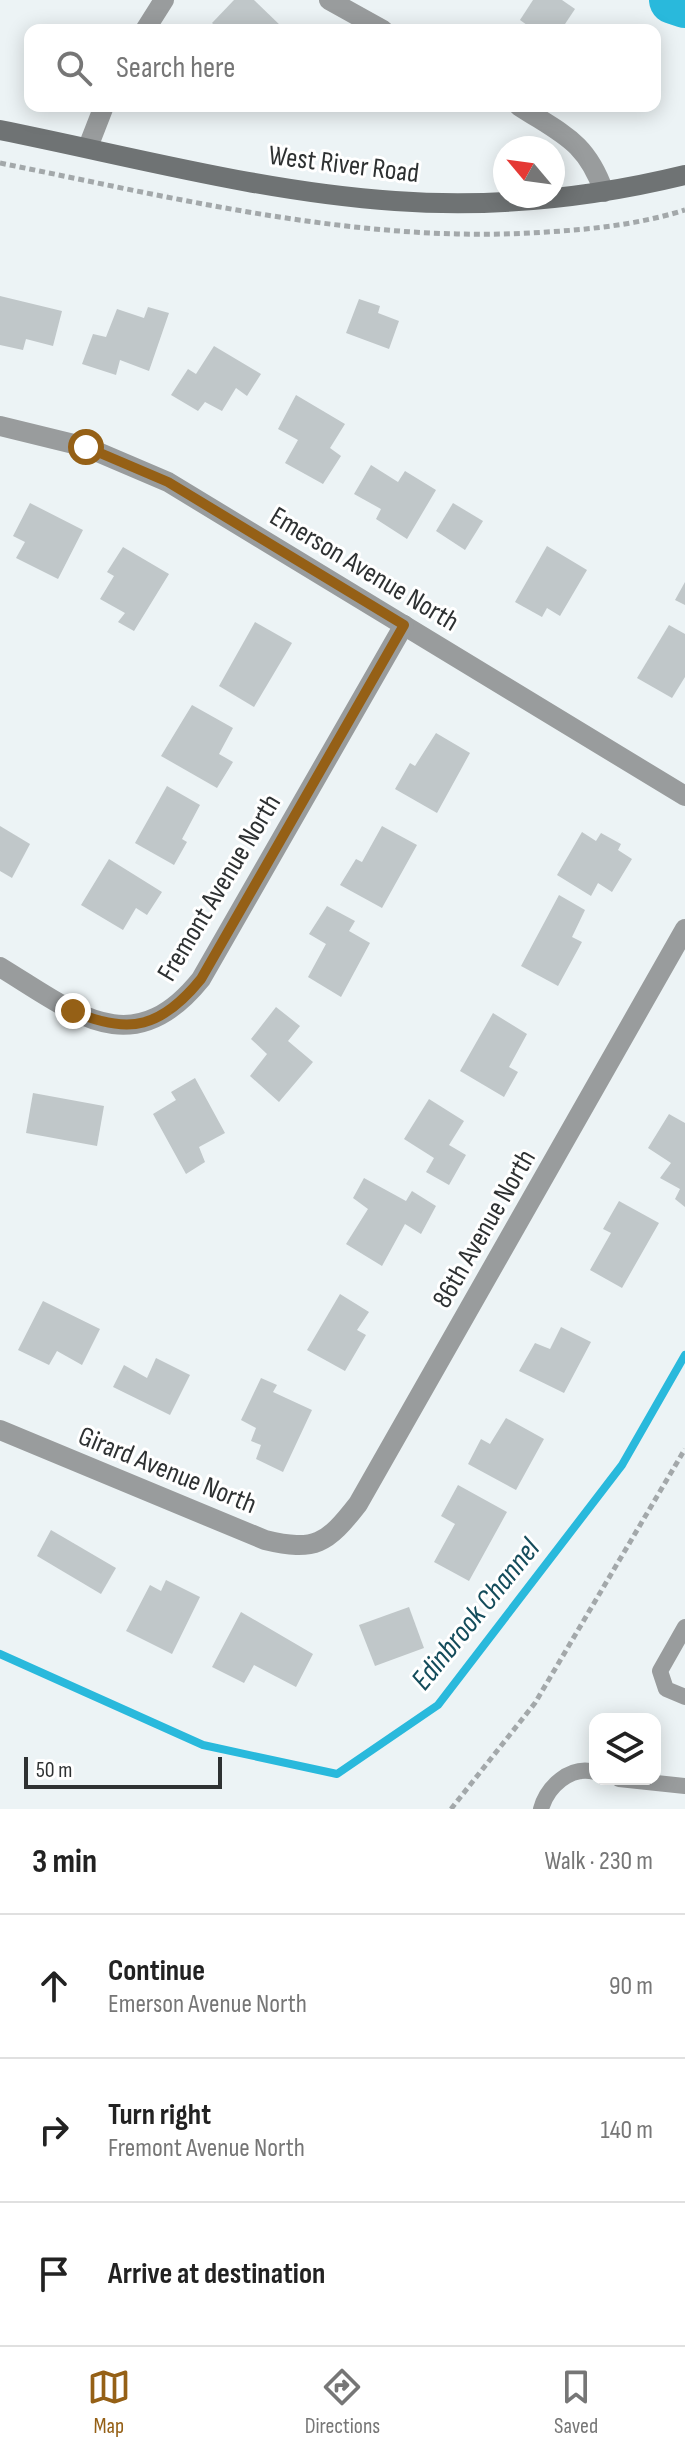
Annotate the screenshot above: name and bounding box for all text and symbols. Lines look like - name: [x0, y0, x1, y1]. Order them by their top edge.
- search box: [24, 24, 661, 112]
- icon: search: [52, 46, 96, 90]
- text: Search here: [116, 50, 235, 86]
- north arrow: [493, 136, 565, 208]
- street label: West River Road: [267, 139, 421, 190]
- route start: [68, 429, 104, 465]
- street label: Emerson Avenue North: [264, 500, 465, 639]
- street label: Fremont Avenue North: [151, 788, 288, 987]
- route end: [55, 993, 91, 1029]
- street label: 86th Avenue North: [426, 1144, 543, 1314]
- street label: Girard Avenue North: [74, 1420, 261, 1521]
- water label: Edinbrook Channel: [404, 1531, 549, 1697]
- map controls: [589, 1713, 661, 1785]
- button: layers: [589, 1713, 661, 1785]
- scale bar: [24, 1753, 222, 1789]
- text: 50 m: [36, 1757, 72, 1784]
- text: 3 min: [32, 1841, 97, 1882]
- text: Walk · 230 m: [544, 1846, 653, 1877]
- text: Continue: [108, 1953, 205, 1989]
- icon: ahead: [32, 1964, 76, 2008]
- text: 90 m: [609, 1971, 653, 2002]
- text: Emerson Avenue North: [108, 1989, 307, 2020]
- text: Turn right: [108, 2097, 211, 2133]
- icon: right: [32, 2108, 76, 2152]
- text: 140 m: [601, 2115, 653, 2146]
- text: Fremont Avenue North: [108, 2133, 305, 2164]
- icon: arrive: [32, 2252, 76, 2296]
- text: Arrive at destination: [108, 2256, 325, 2292]
- tab: Map: [87, 2365, 131, 2440]
- tab: Directions: [305, 2365, 380, 2440]
- tab: Saved: [554, 2365, 598, 2440]

